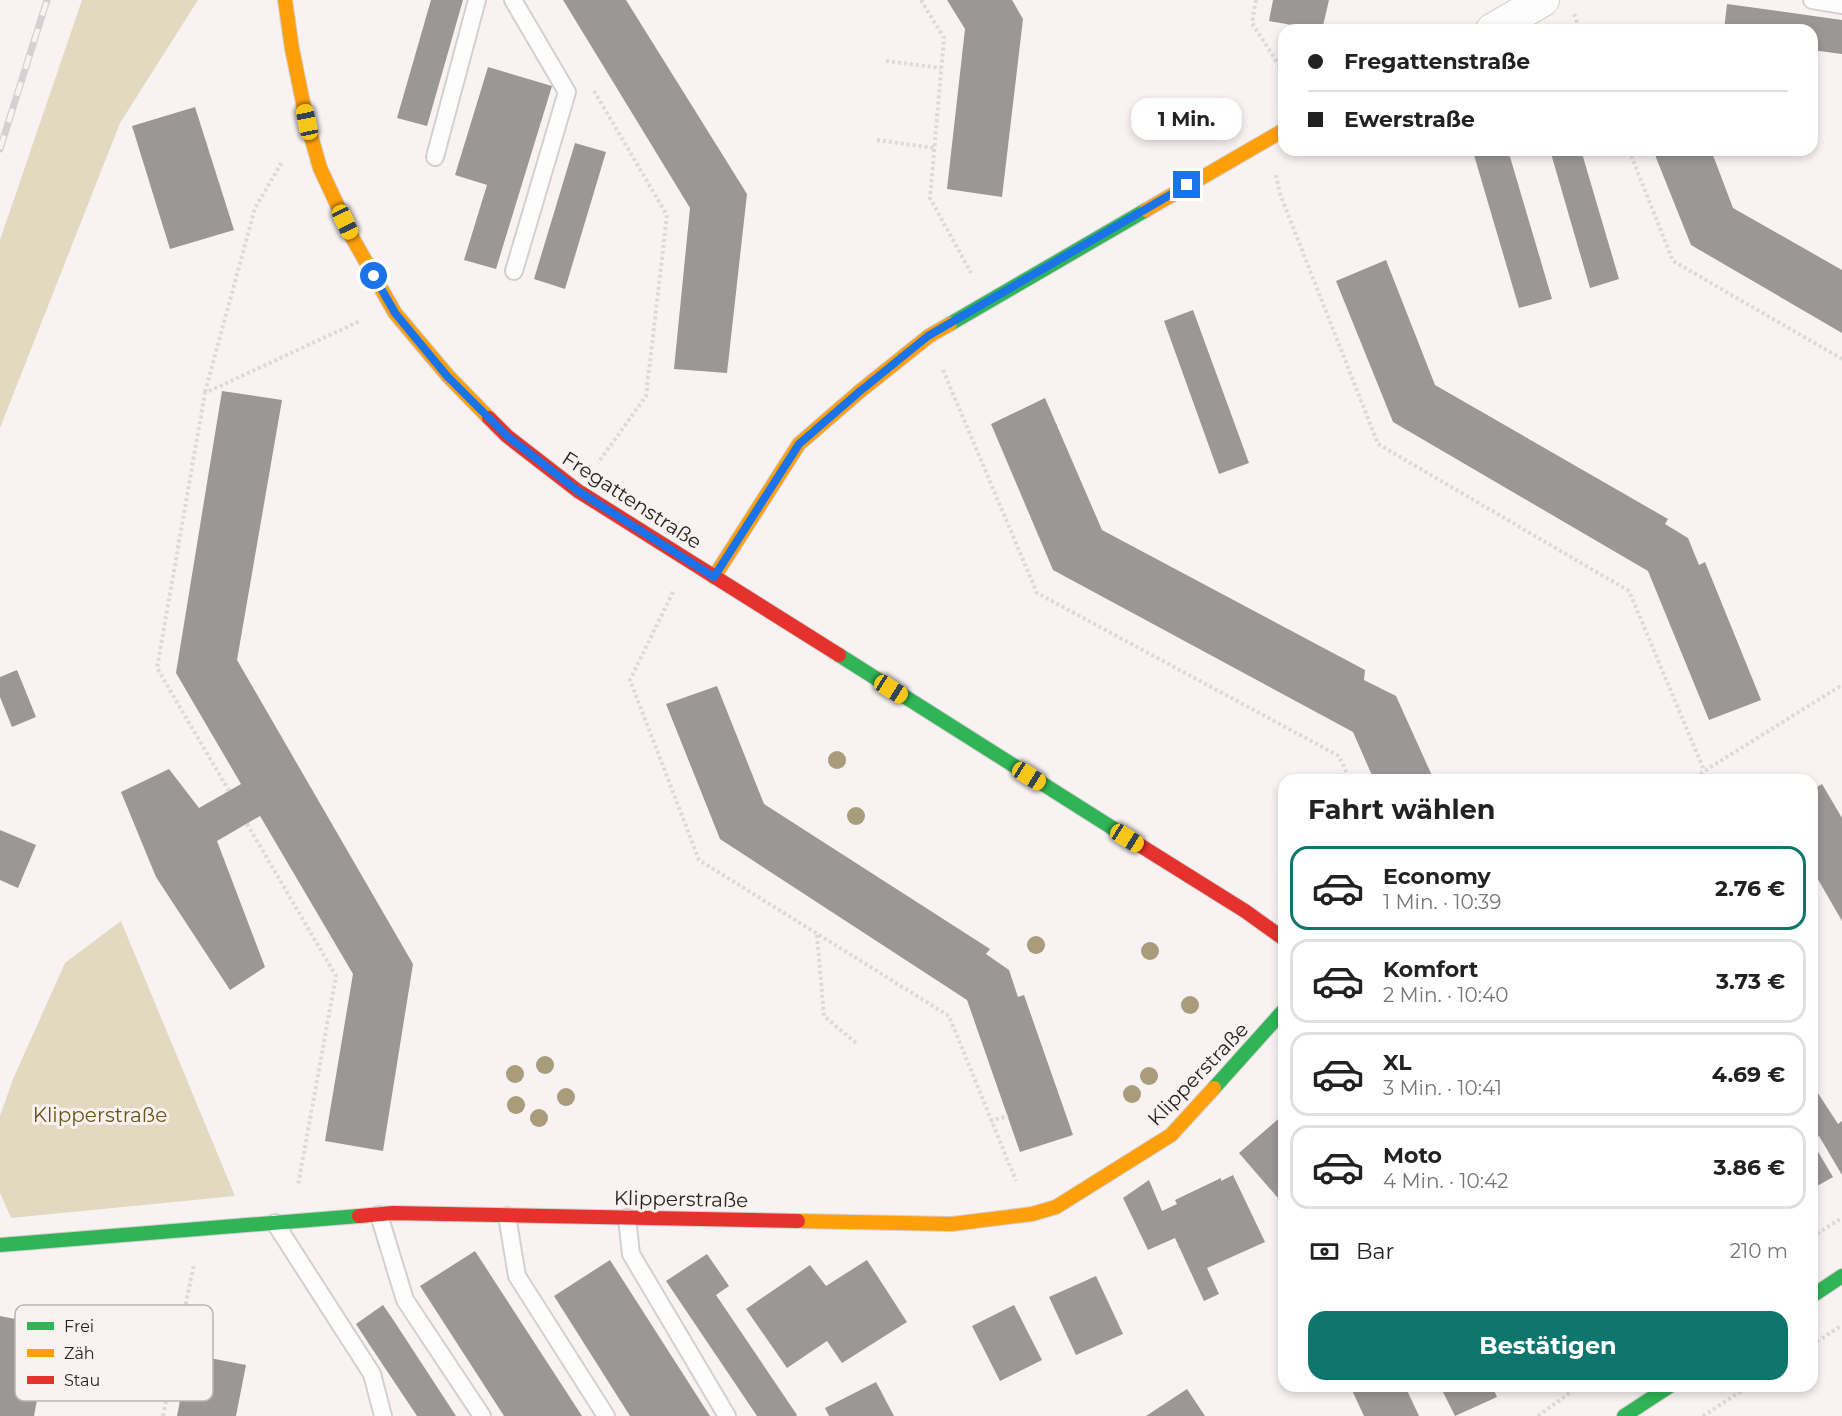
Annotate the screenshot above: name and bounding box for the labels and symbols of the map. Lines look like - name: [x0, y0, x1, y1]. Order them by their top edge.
- callout: 1 Min.: [1132, 98, 1242, 140]
- car: [294, 103, 320, 141]
- route end: [1173, 171, 1200, 198]
- car: [329, 202, 361, 242]
- route start: [360, 262, 387, 289]
- street label: Fregattenstraße: [558, 446, 706, 554]
- car: [871, 672, 911, 706]
- car: [1009, 759, 1049, 793]
- car: [1107, 821, 1147, 855]
- street label: Klipperstraße: [1143, 1017, 1253, 1131]
- park label: Klipperstraße: [33, 1103, 167, 1127]
- street label: Klipperstraße: [614, 1186, 748, 1212]
- legend: [15, 1305, 213, 1401]
- text: Frei: [64, 1317, 94, 1336]
- text: Zäh: [64, 1344, 95, 1363]
- text: Stau: [64, 1371, 100, 1390]

